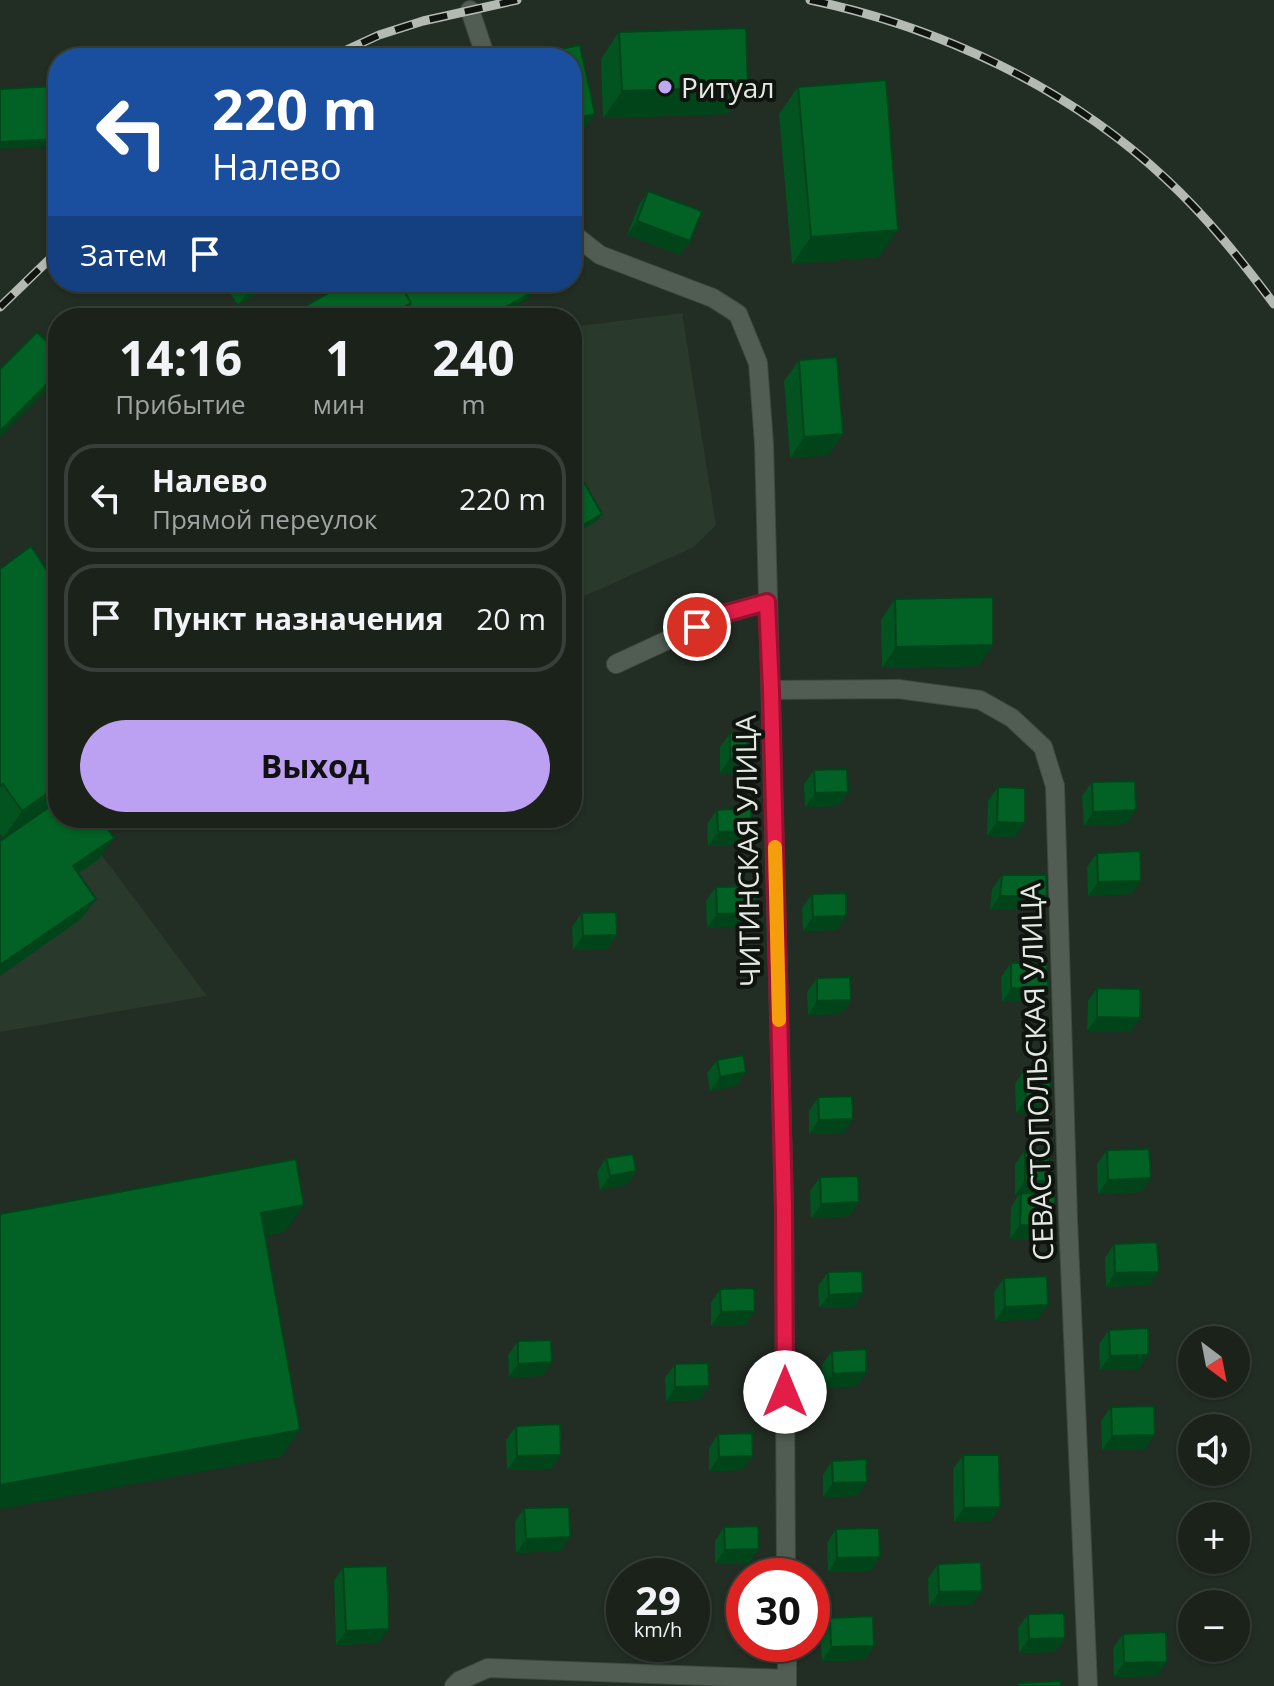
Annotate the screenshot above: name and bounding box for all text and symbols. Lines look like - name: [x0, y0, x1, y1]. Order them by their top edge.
- place label: Ритуал: [681, 68, 774, 106]
- text: 220 m: [212, 70, 378, 146]
- marker: Ритуал: [656, 78, 674, 96]
- icon: left: [80, 80, 184, 184]
- text: Налево: [212, 142, 342, 191]
- icon: arrive: [183, 232, 227, 276]
- text: Затем: [80, 234, 167, 275]
- text: 14:16: [119, 325, 242, 390]
- text: 1: [325, 325, 353, 390]
- text: 240: [432, 325, 515, 390]
- text: Прибытие: [115, 386, 246, 422]
- text: мин: [313, 386, 365, 422]
- text: m: [461, 386, 485, 422]
- text: Налево: [152, 460, 268, 501]
- icon: left: [84, 476, 128, 520]
- text: 220 m: [459, 478, 546, 519]
- text: Прямой переулок: [152, 501, 377, 537]
- pin: [663, 593, 731, 661]
- icon: arrive: [84, 596, 128, 640]
- text: Пункт назначения: [152, 598, 444, 639]
- text: 20 m: [476, 598, 546, 639]
- icon: arrive: [675, 605, 719, 649]
- street label: ЧИТИНСКАЯ УЛИЦА: [726, 714, 768, 987]
- button: Выход: [80, 720, 550, 812]
- street label: СЕВАСТОПОЛЬСКАЯ УЛИЦА: [1010, 882, 1062, 1261]
- north arrow: [1178, 1326, 1250, 1398]
- map controls: [1178, 1326, 1250, 1662]
- position arrow: [743, 1350, 827, 1434]
- button: sound: [1178, 1414, 1250, 1486]
- button: +: [1178, 1502, 1250, 1574]
- speed limit sign: 30: [726, 1558, 830, 1662]
- text: 29: [635, 1572, 681, 1627]
- button: −: [1178, 1590, 1250, 1662]
- text: km/h: [634, 1616, 682, 1643]

